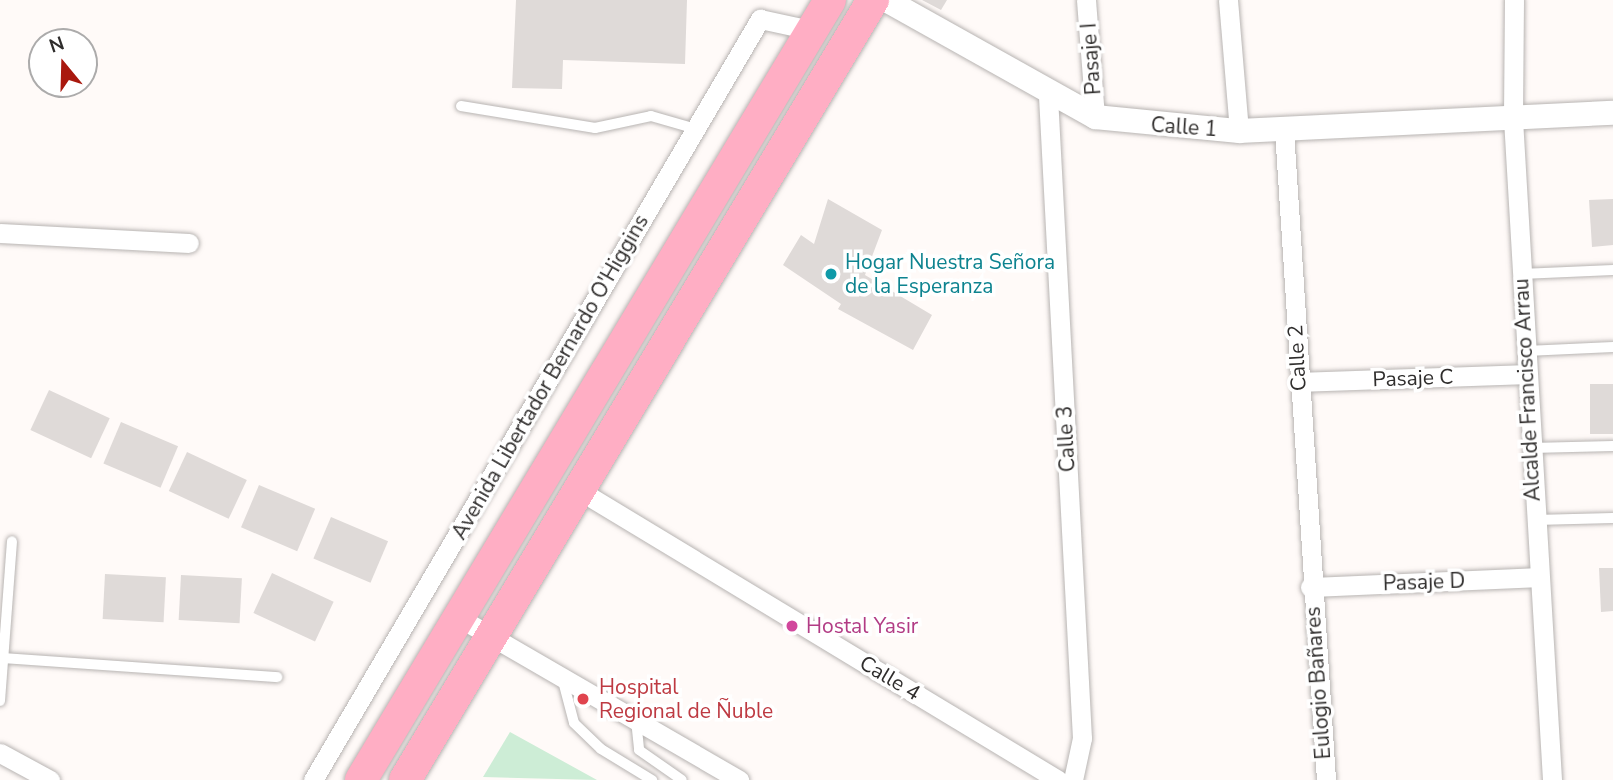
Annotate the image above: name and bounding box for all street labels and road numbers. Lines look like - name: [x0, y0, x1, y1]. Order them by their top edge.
- street label: Pasaje I: [1076, 22, 1106, 96]
- street label: Calle 1: [1150, 112, 1218, 142]
- street label: Avenida Libertador Bernardo O'Higgins: [446, 210, 654, 544]
- street label: Alcalde Francisco Arrau: [1509, 278, 1545, 502]
- street label: Calle 2: [1283, 324, 1311, 392]
- street label: Pasaje C: [1372, 364, 1454, 392]
- street label: Calle 3: [1052, 405, 1080, 473]
- street label: Pasaje D: [1382, 568, 1466, 596]
- street label: Eulogio Bañares: [1300, 606, 1336, 760]
- street label: Calle 4: [855, 650, 925, 706]

